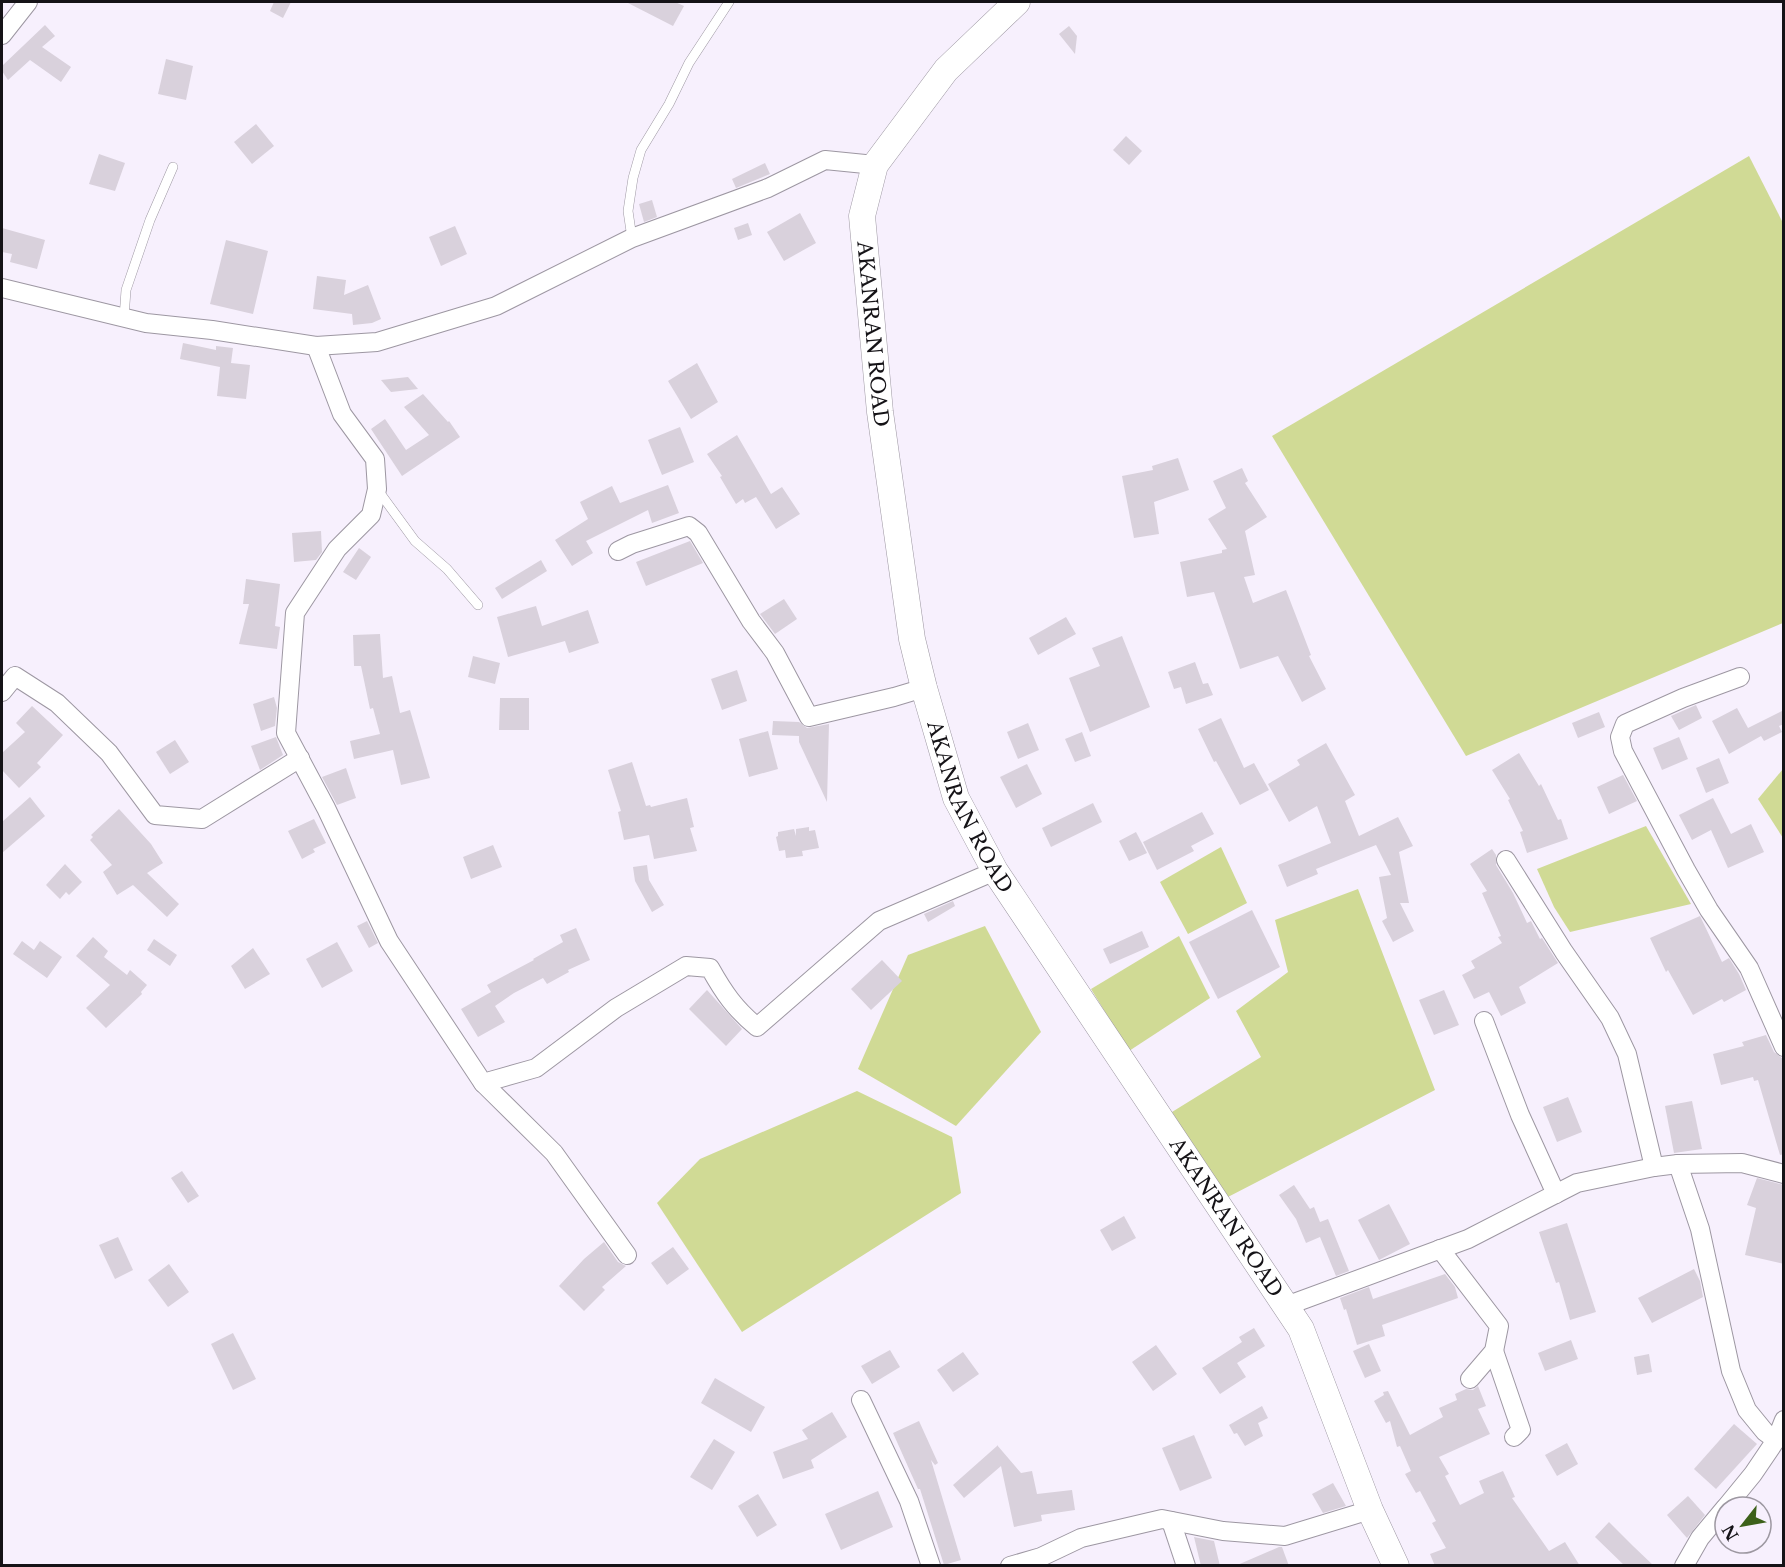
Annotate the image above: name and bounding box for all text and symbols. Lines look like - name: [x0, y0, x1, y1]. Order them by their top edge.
- street label: AKANRAN ROAD: [852, 239, 894, 428]
- street label: AKANRAN ROAD: [922, 717, 1018, 897]
- street label: AKANRAN ROAD: [1164, 1132, 1288, 1302]
- north arrow: [1713, 1495, 1773, 1555]
- text: N: [1718, 1521, 1743, 1544]

